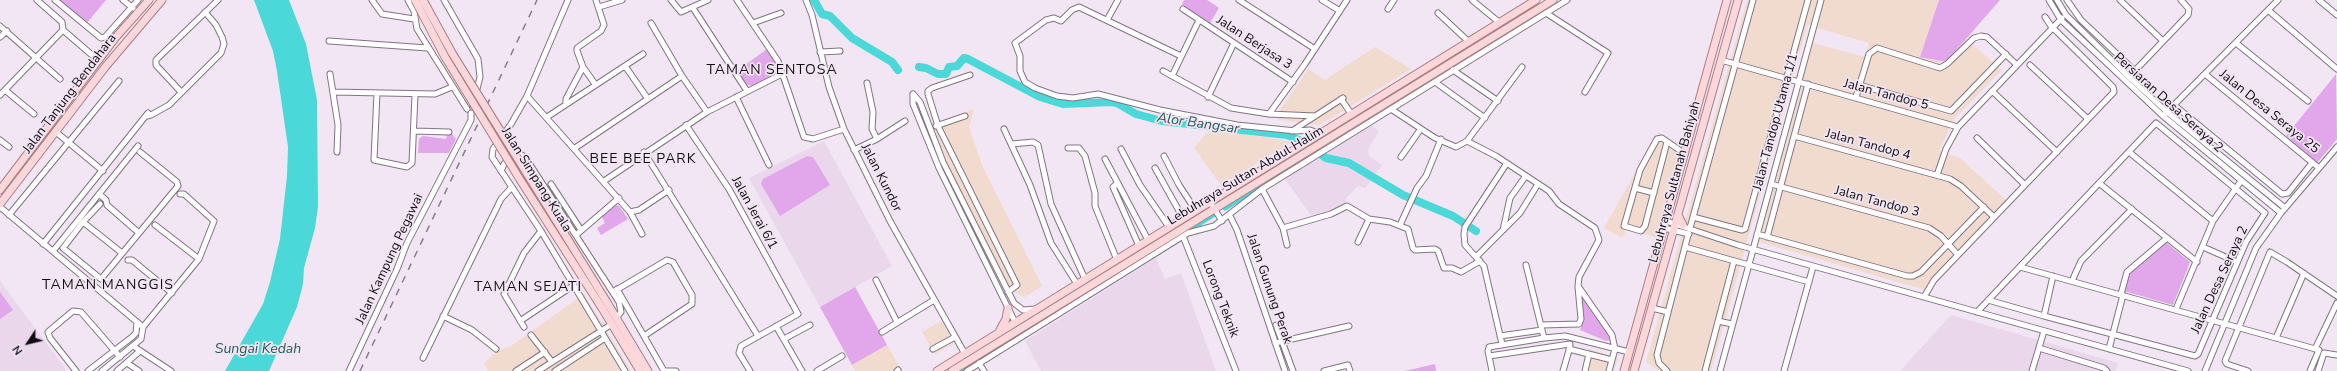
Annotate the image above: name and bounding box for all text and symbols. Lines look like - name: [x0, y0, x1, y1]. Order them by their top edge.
- street label: Jalan Berjasa 3: [1213, 13, 1295, 73]
- street label: Jalan Tanjung Bendahara: [20, 31, 120, 157]
- street label: Persiaran Desa Seraya 2: [2110, 50, 2226, 156]
- street label: Jalan Tandop Utama 1/1: [1750, 52, 1802, 192]
- district label: TAMAN SENTOSA: [706, 63, 838, 79]
- street label: Jalan Desa Seraya 25: [2216, 67, 2322, 157]
- street label: Jalan Tandop 5: [1842, 76, 1930, 114]
- street label: Lebuhraya Sultanah Bahiyah: [1646, 99, 1704, 265]
- water label: Alor Bangsar: [1156, 110, 1240, 138]
- street label: Lebuhraya Sultan Abdul Halim: [1165, 123, 1327, 229]
- street label: Jalan Simpang Kuala: [497, 125, 575, 235]
- street label: Jalan Tandop 4: [1824, 126, 1912, 164]
- street label: Jalan Kundor: [857, 141, 905, 215]
- district label: BEE BEE PARK: [590, 152, 696, 168]
- street label: Jalan Jerai 6/1: [728, 174, 780, 252]
- street label: Jalan Tandop 3: [1833, 183, 1921, 221]
- street label: Jalan Kampung Pegawai: [353, 191, 427, 327]
- street label: Jalan Desa Seraya 2: [2188, 224, 2252, 336]
- street label: Jalan Gunung Perak: [1243, 232, 1295, 346]
- street label: Lorong Teknik: [1198, 258, 1242, 340]
- district label: TAMAN MANGGIS: [42, 278, 174, 294]
- district label: TAMAN SEJATI: [474, 280, 582, 296]
- north arrow: [8, 323, 48, 363]
- water label: Sungai Kedah: [215, 342, 301, 358]
- text: N: [9, 343, 26, 358]

